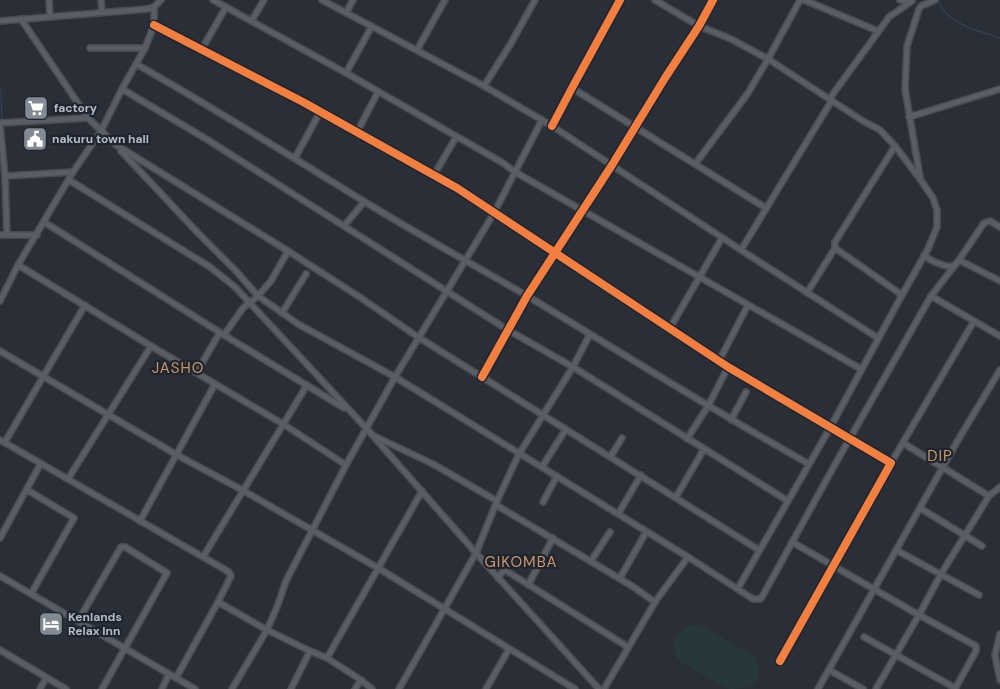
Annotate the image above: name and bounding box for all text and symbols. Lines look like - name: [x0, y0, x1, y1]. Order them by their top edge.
- supermarket icon: factory: [23, 95, 49, 121]
- place label: factory: [54, 100, 98, 116]
- public building icon: nakuru town hall: [22, 126, 48, 152]
- place label: nakuru town hall: [52, 131, 149, 147]
- district label: JASHO: [152, 358, 204, 378]
- district label: DIP: [927, 446, 953, 466]
- district label: GIKOMBA: [484, 552, 558, 572]
- place label: Kenlands Relax Inn: [68, 609, 122, 639]
- hotel icon: Kenlands Relax Inn: [38, 611, 64, 637]

